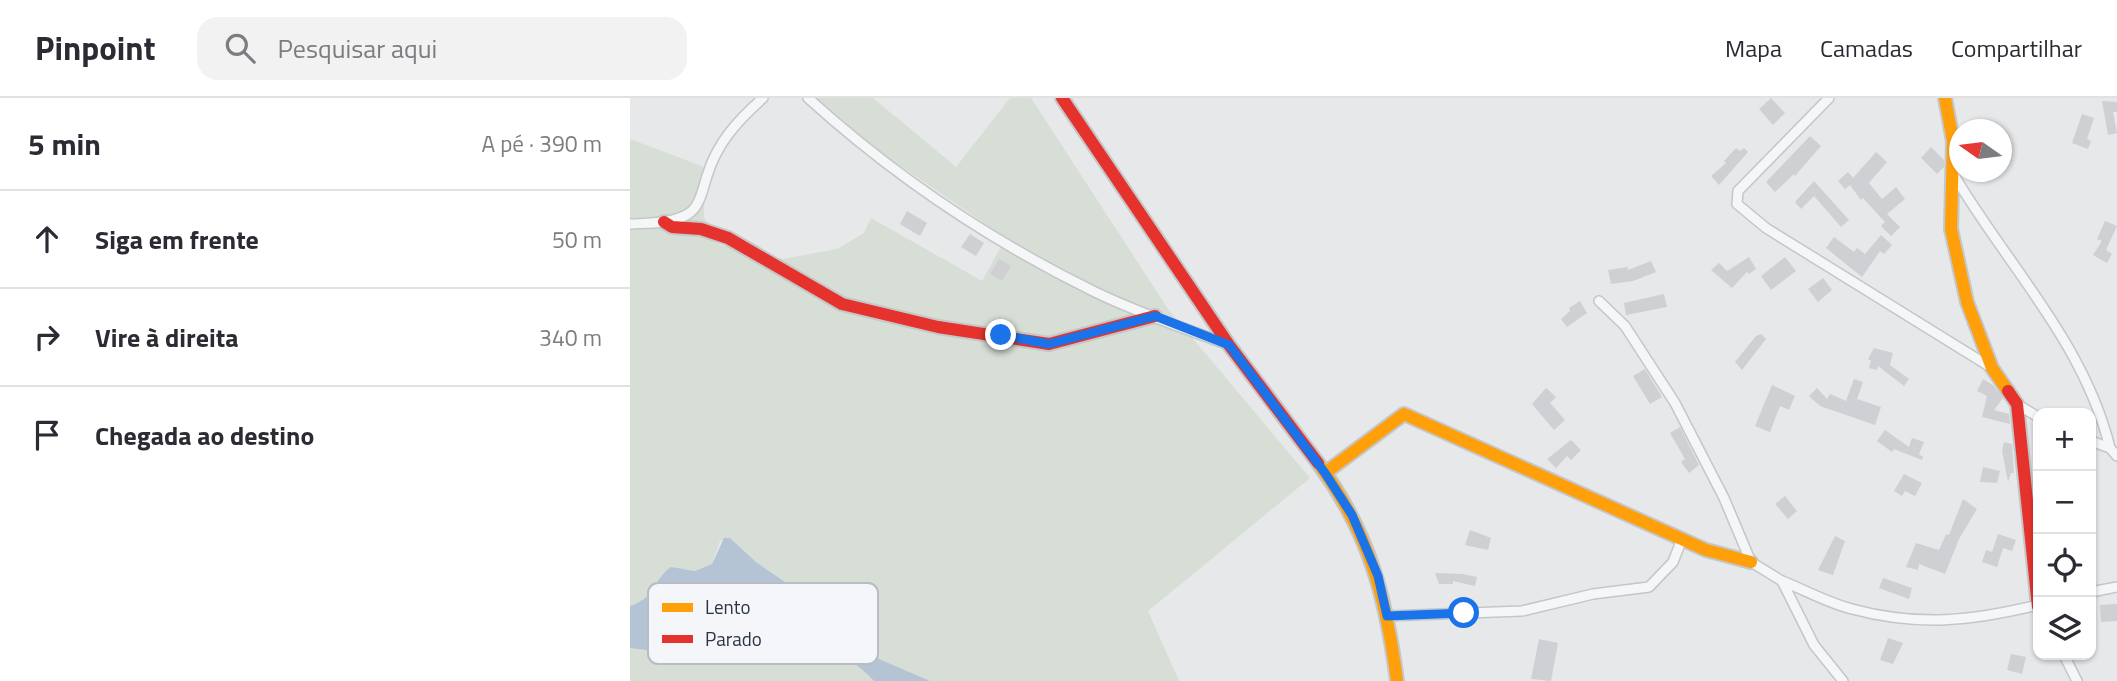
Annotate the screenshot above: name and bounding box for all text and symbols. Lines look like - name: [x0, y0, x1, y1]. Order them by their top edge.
- search box: [197, 17, 687, 80]
- text: Pinpoint: [35, 23, 155, 73]
- icon: search: [221, 29, 259, 67]
- text: Pesquisar aqui: [277, 29, 437, 68]
- text: Mapa: [1725, 30, 1782, 66]
- text: Camadas: [1820, 30, 1913, 66]
- text: Compartilhar: [1951, 30, 2082, 66]
- north arrow: [1949, 119, 2012, 182]
- text: 5 min: [28, 121, 101, 167]
- text: A pé · 390 m: [481, 126, 602, 161]
- icon: ahead: [28, 220, 66, 258]
- text: Siga em frente: [95, 220, 259, 259]
- text: 50 m: [552, 222, 602, 257]
- icon: right: [28, 318, 66, 356]
- text: Vire à direita: [95, 318, 238, 357]
- route end: [985, 319, 1016, 350]
- text: 340 m: [539, 320, 602, 355]
- map controls: [2033, 408, 2096, 660]
- button: +: [2033, 408, 2096, 471]
- icon: arrive: [28, 416, 66, 454]
- text: Chegada ao destino: [95, 416, 314, 455]
- button: −: [2033, 471, 2096, 534]
- button: locate: [2033, 534, 2096, 597]
- legend: [648, 583, 878, 664]
- text: Lento: [705, 592, 750, 621]
- route start: [1448, 597, 1479, 628]
- button: layers: [2033, 597, 2096, 660]
- text: Parado: [705, 624, 762, 653]

